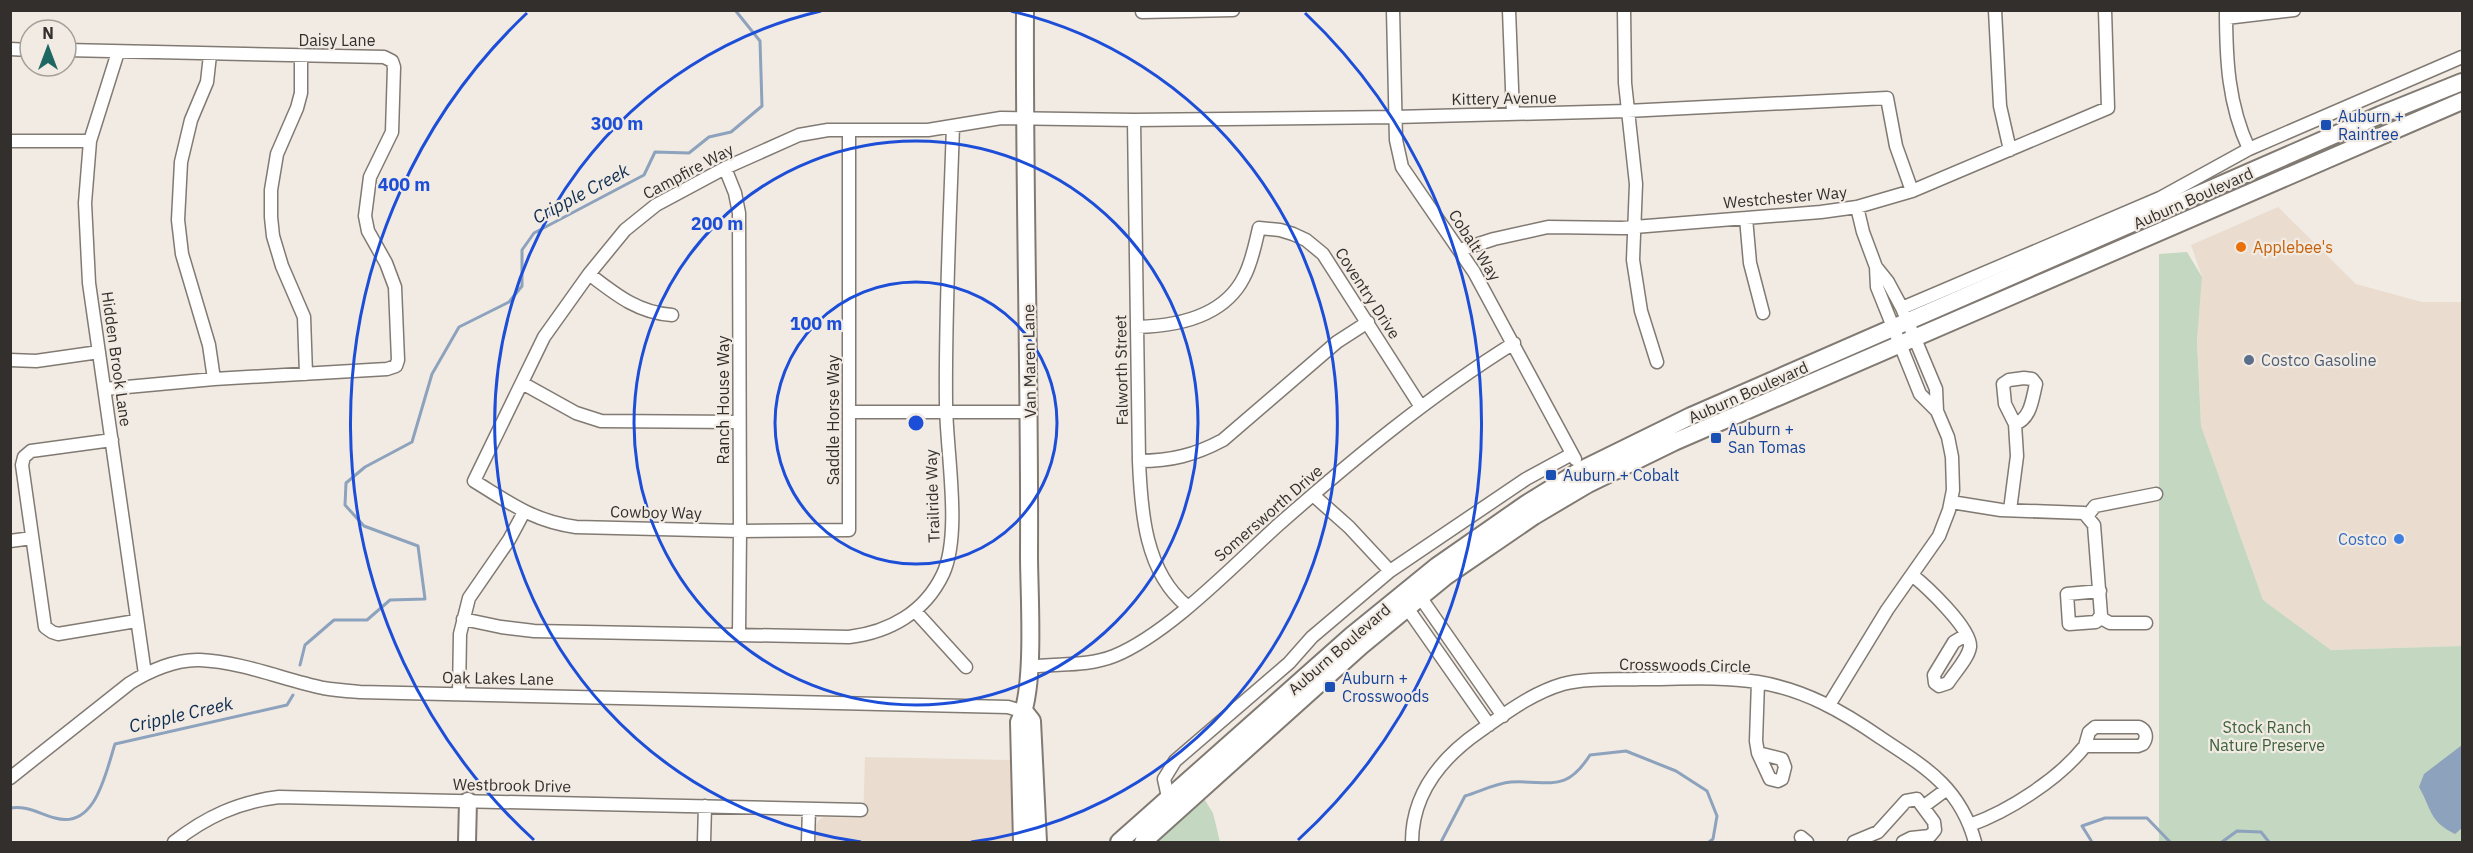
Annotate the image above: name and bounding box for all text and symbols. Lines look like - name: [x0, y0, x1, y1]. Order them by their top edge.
- north arrow: [18, 18, 78, 78]
- text: N: [42, 23, 54, 43]
- street label: Daisy Lane: [299, 30, 376, 50]
- street label: Kittery Avenue: [1451, 87, 1557, 109]
- place label: Auburn + Raintree: [2338, 106, 2404, 144]
- text: 300 m: [591, 112, 643, 135]
- marker: Auburn + Raintree: [2319, 118, 2333, 132]
- street label: Campfire Way: [639, 139, 737, 203]
- water label: Cripple Creek: [529, 158, 634, 229]
- street label: Auburn Boulevard: [2130, 163, 2256, 233]
- text: 400 m: [378, 173, 430, 196]
- street label: Westchester Way: [1722, 182, 1848, 212]
- street label: Cobalt Way: [1445, 206, 1505, 284]
- text: 200 m: [691, 212, 743, 235]
- place label: Applebee's: [2253, 237, 2333, 257]
- marker: Applebee's: [2234, 240, 2248, 254]
- street label: Coventry Drive: [1331, 244, 1405, 343]
- street label: Hidden Brook Lane: [98, 290, 136, 428]
- street label: Van Maren Lane: [1018, 304, 1040, 418]
- text: 100 m: [790, 312, 842, 335]
- street label: Falworth Street: [1110, 315, 1132, 425]
- street label: Ranch House Way: [713, 336, 733, 464]
- place label: Costco Gasoline: [2261, 350, 2377, 370]
- marker: Costco Gasoline: [2242, 353, 2256, 367]
- street label: Saddle Horse Way: [823, 355, 843, 485]
- street label: Auburn Boulevard: [1685, 357, 1811, 427]
- centre of rings: [906, 413, 926, 433]
- place label: Auburn + San Tomas: [1728, 419, 1806, 457]
- marker: Auburn + San Tomas: [1709, 431, 1723, 445]
- street label: Trailride Way: [920, 449, 944, 543]
- street label: Somersworth Drive: [1210, 460, 1327, 566]
- place label: Auburn + Cobalt: [1563, 465, 1679, 485]
- marker: Auburn + Cobalt: [1544, 468, 1558, 482]
- street label: Cowboy Way: [610, 501, 702, 523]
- place label: Costco: [2338, 529, 2387, 549]
- marker: Costco: [2392, 532, 2406, 546]
- street label: Auburn Boulevard: [1284, 599, 1394, 699]
- street label: Crosswoods Circle: [1619, 654, 1751, 676]
- street label: Oak Lakes Lane: [442, 667, 554, 689]
- place label: Auburn + Crosswoods: [1342, 668, 1429, 706]
- marker: Auburn + Crosswoods: [1323, 680, 1337, 694]
- water label: Cripple Creek: [127, 691, 236, 738]
- park label: Stock Ranch Nature Preserve: [2209, 717, 2325, 755]
- street label: Westbrook Drive: [453, 774, 572, 796]

